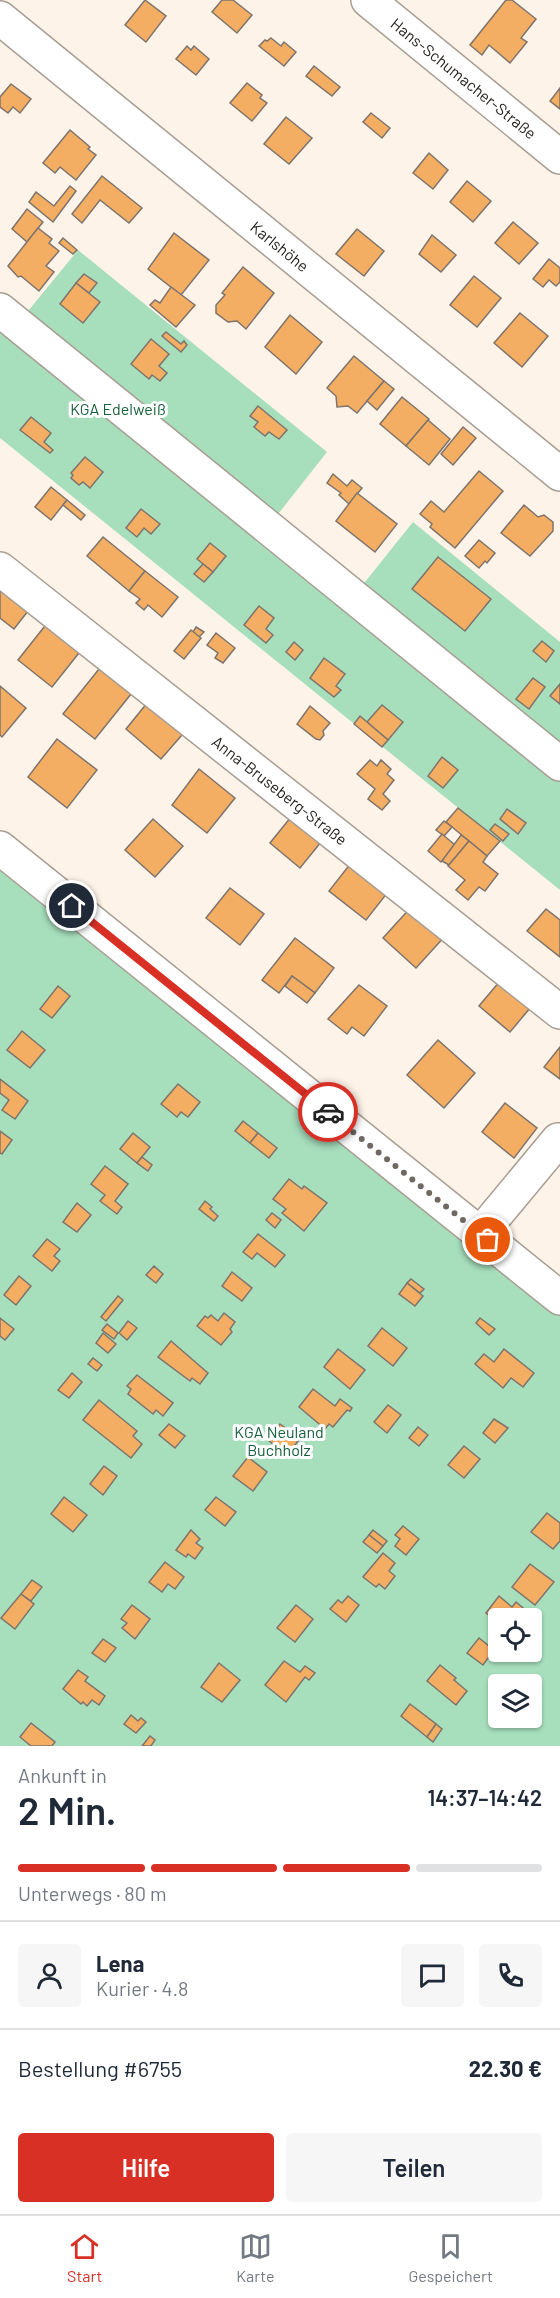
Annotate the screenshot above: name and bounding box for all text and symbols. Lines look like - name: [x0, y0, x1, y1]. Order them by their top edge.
- street label: Hans-Schumacher-Straße: [387, 13, 541, 143]
- street label: Karlshöhe: [247, 217, 313, 275]
- park label: KGA Edelweiß: [70, 399, 166, 418]
- street label: Anna-Bruseberg-Straße: [209, 731, 351, 849]
- pin: [46, 880, 97, 931]
- icon: home: [55, 889, 88, 922]
- courier: [298, 1082, 358, 1142]
- icon: car: [312, 1096, 345, 1129]
- pin: [462, 1214, 513, 1265]
- icon: bag: [471, 1223, 504, 1256]
- park label: KGA Neuland Buchholz: [234, 1422, 324, 1459]
- map controls: [488, 1608, 542, 1728]
- button: locate: [488, 1608, 542, 1662]
- button: layers: [488, 1674, 542, 1728]
- text: Ankunft in: [18, 1763, 107, 1787]
- text: 14:37–14:42: [427, 1784, 542, 1810]
- text: 2 Min.: [18, 1786, 116, 1833]
- text: Unterwegs · 80 m: [18, 1881, 167, 1905]
- button: person: [18, 1944, 81, 2007]
- button: chat: [401, 1944, 464, 2007]
- button: phone: [479, 1944, 542, 2007]
- text: Lena: [96, 1950, 144, 1976]
- text: Kurier · 4.8: [96, 1976, 188, 2000]
- text: Bestellung #6755: [18, 2055, 182, 2081]
- text: 22.30 €: [469, 2055, 542, 2081]
- button: Hilfe: [18, 2133, 274, 2202]
- button: Teilen: [286, 2133, 542, 2202]
- tab: Start: [67, 2230, 102, 2285]
- tab: Karte: [236, 2230, 274, 2285]
- tab: Gespeichert: [409, 2230, 493, 2285]

